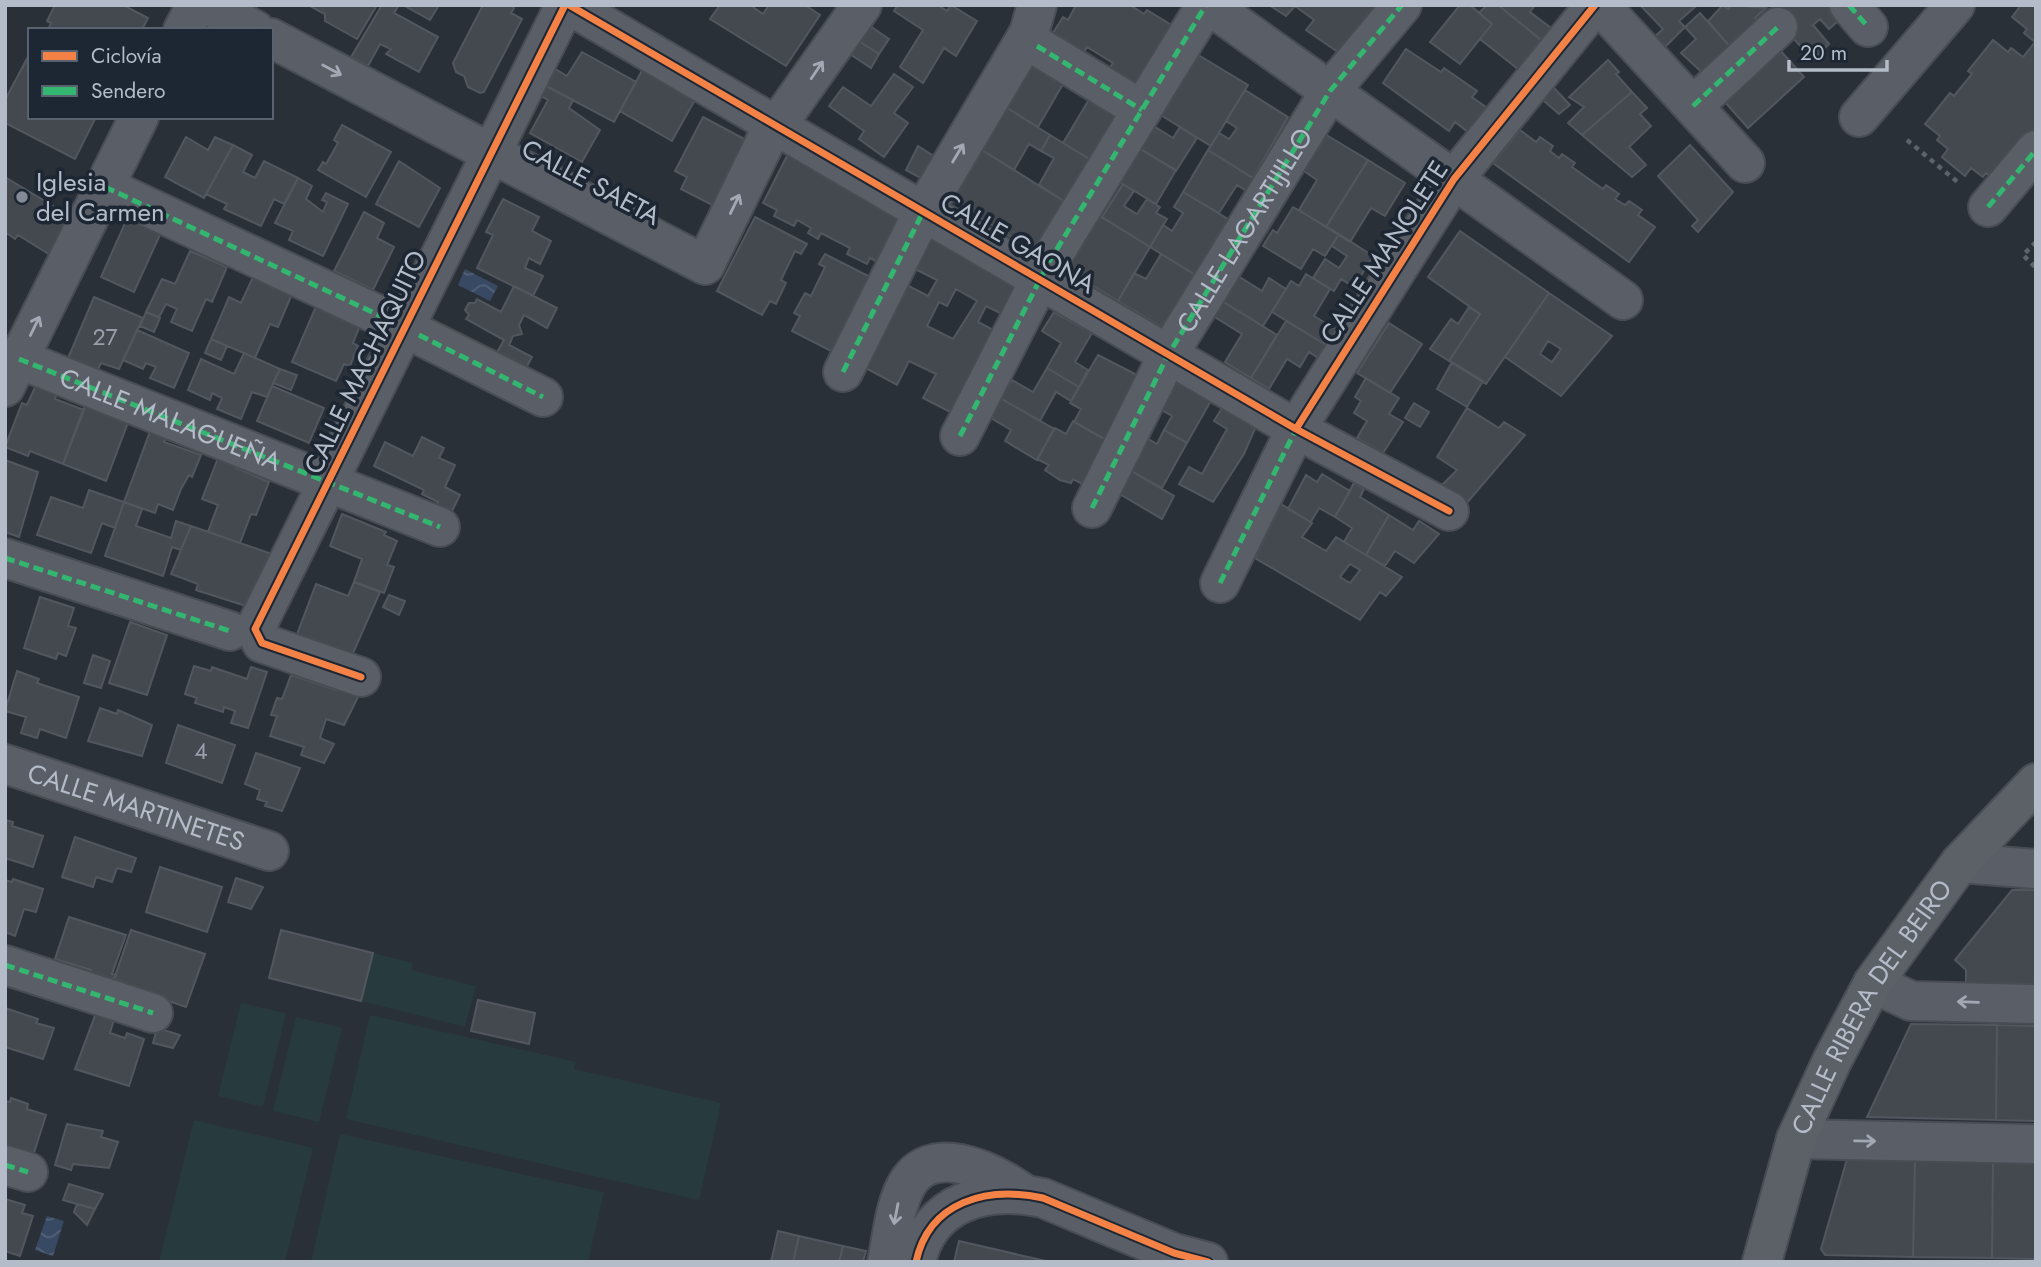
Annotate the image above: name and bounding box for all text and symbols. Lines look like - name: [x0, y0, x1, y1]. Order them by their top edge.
- legend: [28, 28, 273, 119]
- scale bar: [1789, 28, 1887, 72]
- text: 20 m: [1800, 38, 1847, 68]
- text: Ciclovía: [91, 41, 162, 71]
- one-way arrow: [810, 61, 824, 80]
- one-way arrow: [321, 64, 342, 77]
- text: Sendero: [91, 76, 166, 106]
- street label: CALLE LAGARTIJILLO: [1167, 121, 1322, 340]
- street label: CALLE SAETA: [515, 129, 668, 235]
- one-way arrow: [951, 143, 965, 163]
- street label: CALLE MANOLETE: [1310, 153, 1458, 351]
- place label: Iglesia del Carmen: [36, 163, 165, 231]
- street label: CALLE GAONA: [933, 183, 1103, 303]
- marker: Iglesia del Carmen: [14, 189, 30, 205]
- one-way arrow: [729, 194, 742, 215]
- street label: CALLE MACHAQUITO: [294, 244, 436, 480]
- one-way arrow: [29, 316, 43, 337]
- house number: 27: [92, 320, 118, 354]
- street label: CALLE MALAGUEÑA: [54, 358, 287, 481]
- house number: 4: [194, 734, 208, 768]
- street label: CALLE MARTINETES: [23, 754, 250, 861]
- street label: CALLE RIBERA DEL BEIRO: [1782, 871, 1961, 1141]
- one-way arrow: [1956, 996, 1979, 1009]
- one-way arrow: [1853, 1134, 1876, 1148]
- one-way arrow: [889, 1202, 903, 1225]

